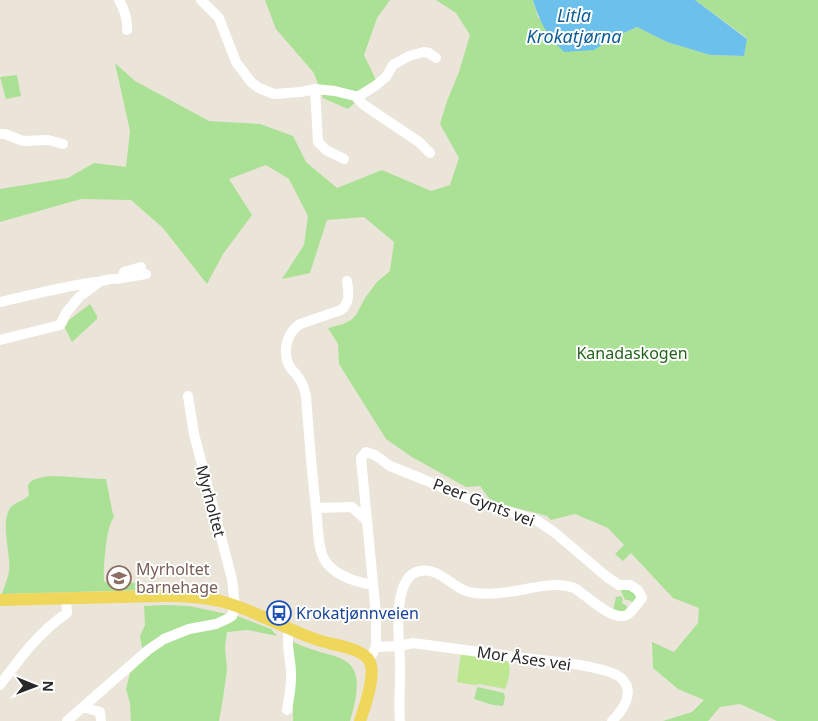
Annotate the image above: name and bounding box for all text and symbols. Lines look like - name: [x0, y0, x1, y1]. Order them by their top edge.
- water label: Litla Krokatjørna: [527, 3, 621, 48]
- park label: Kanadaskogen: [576, 342, 688, 364]
- street label: Myrholtet: [191, 463, 231, 540]
- street label: Peer Gynts vei: [430, 473, 538, 531]
- place label: Myrholtet barnehage: [136, 558, 218, 598]
- school or university icon: Myrholtet barnehage: [106, 565, 132, 591]
- bus stop icon: Krokatjønnveien: [266, 600, 292, 626]
- place label: Krokatjønnveien: [296, 602, 419, 624]
- street label: Mor Åses vei: [475, 640, 573, 676]
- north arrow: [10, 661, 60, 711]
- text: N: [39, 680, 58, 692]

